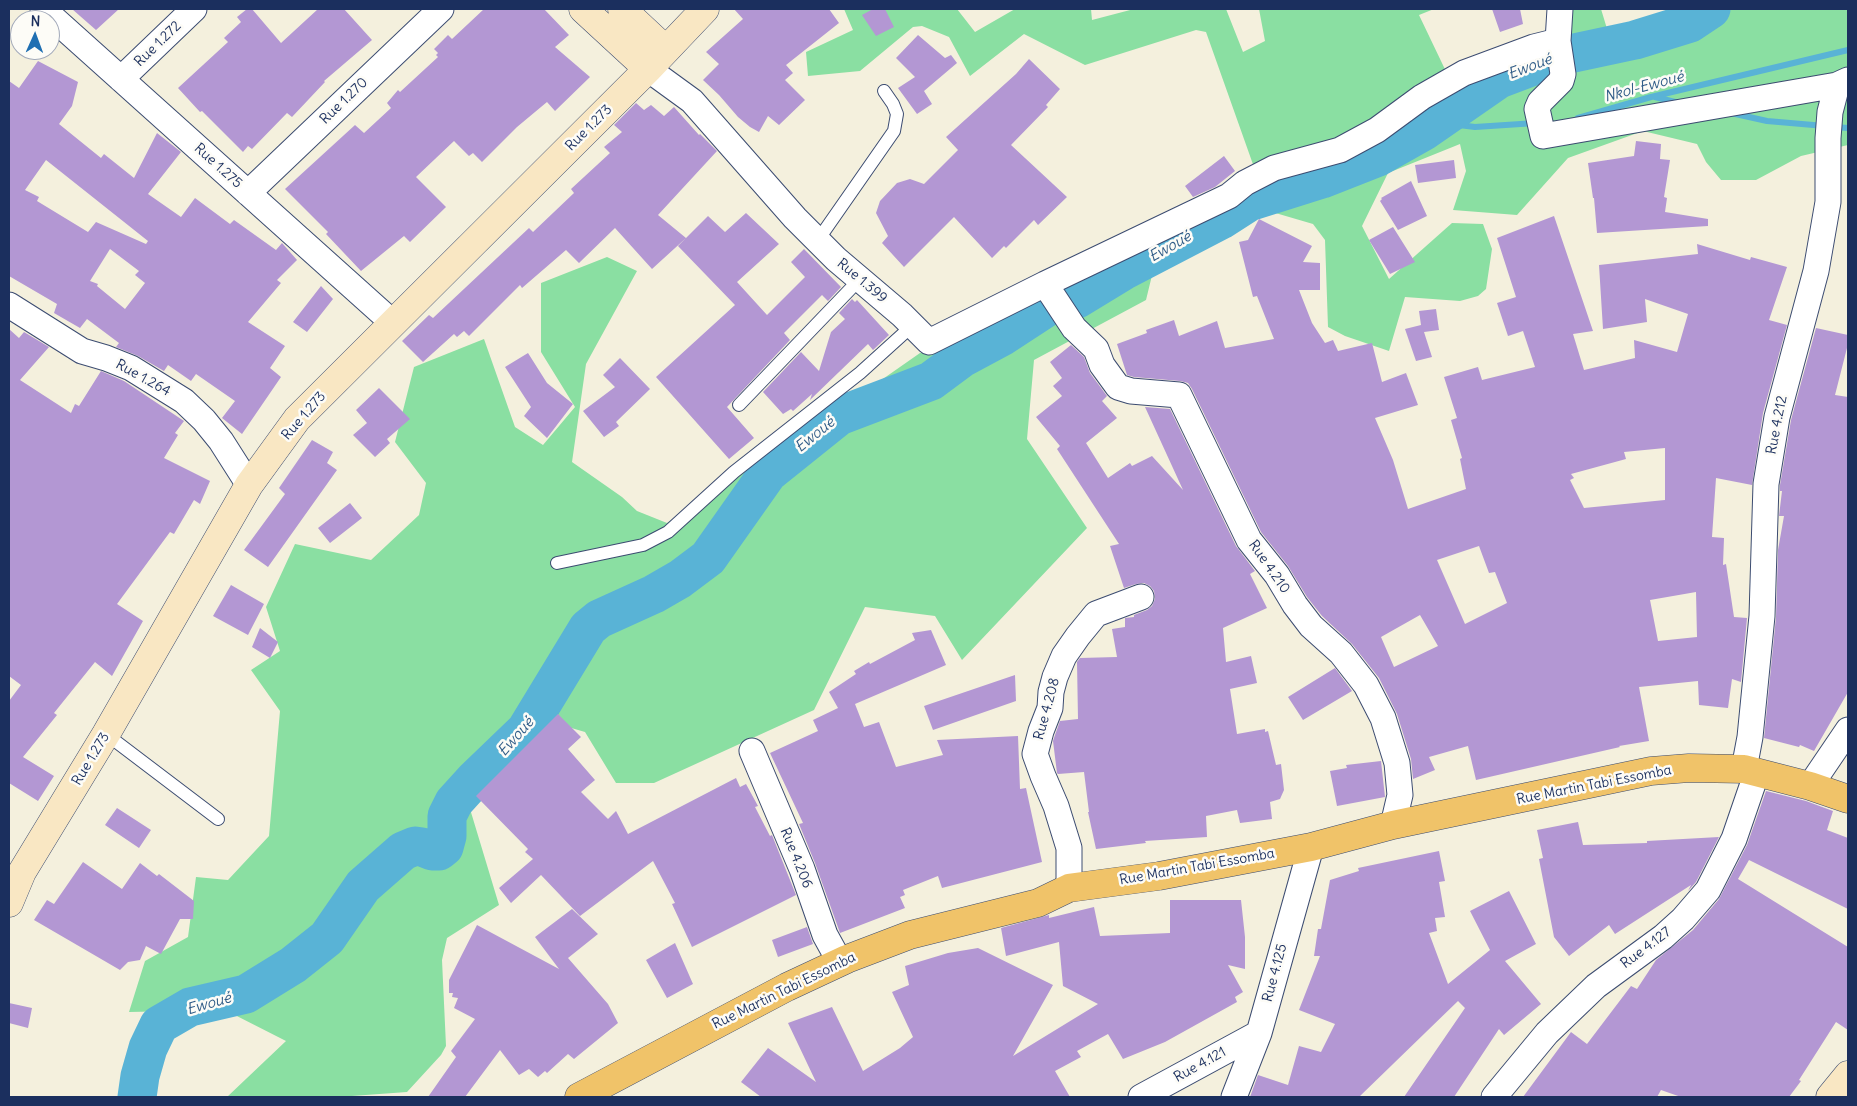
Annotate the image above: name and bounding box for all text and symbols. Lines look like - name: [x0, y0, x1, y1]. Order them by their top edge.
- north arrow: [10, 10, 60, 60]
- text: N: [30, 12, 41, 30]
- street label: Rue 1.272: [131, 18, 185, 70]
- water label: Ewoué: [1505, 50, 1555, 84]
- water label: Nkol-Ewoué: [1602, 68, 1686, 106]
- street label: Rue 1.270: [317, 74, 371, 128]
- street label: Rue 1.273: [562, 101, 616, 155]
- street label: Rue 1.275: [191, 140, 245, 192]
- water label: Ewoué: [1146, 228, 1194, 266]
- street label: Rue 1.399: [833, 255, 891, 307]
- street label: Rue 1.264: [113, 356, 173, 400]
- street label: Rue 1.273: [278, 388, 330, 444]
- street label: Rue 4.212: [1763, 394, 1791, 456]
- water label: Ewoué: [792, 414, 838, 456]
- street label: Rue 4.210: [1245, 537, 1293, 597]
- street label: Rue 4.208: [1031, 676, 1063, 742]
- water label: Ewoué: [494, 714, 538, 760]
- street label: Rue 1.273: [69, 729, 113, 789]
- street label: Rue Martin Tabi Essomba: [1515, 762, 1673, 808]
- street label: Rue 4.206: [776, 825, 816, 891]
- street label: Rue Martin Tabi Essomba: [1118, 845, 1276, 889]
- street label: Rue 4.127: [1618, 924, 1674, 972]
- street label: Rue 4.125: [1259, 942, 1291, 1004]
- street label: Rue Martin Tabi Essomba: [710, 949, 858, 1033]
- water label: Ewoué: [185, 989, 233, 1019]
- street label: Rue 4.121: [1171, 1044, 1229, 1086]

